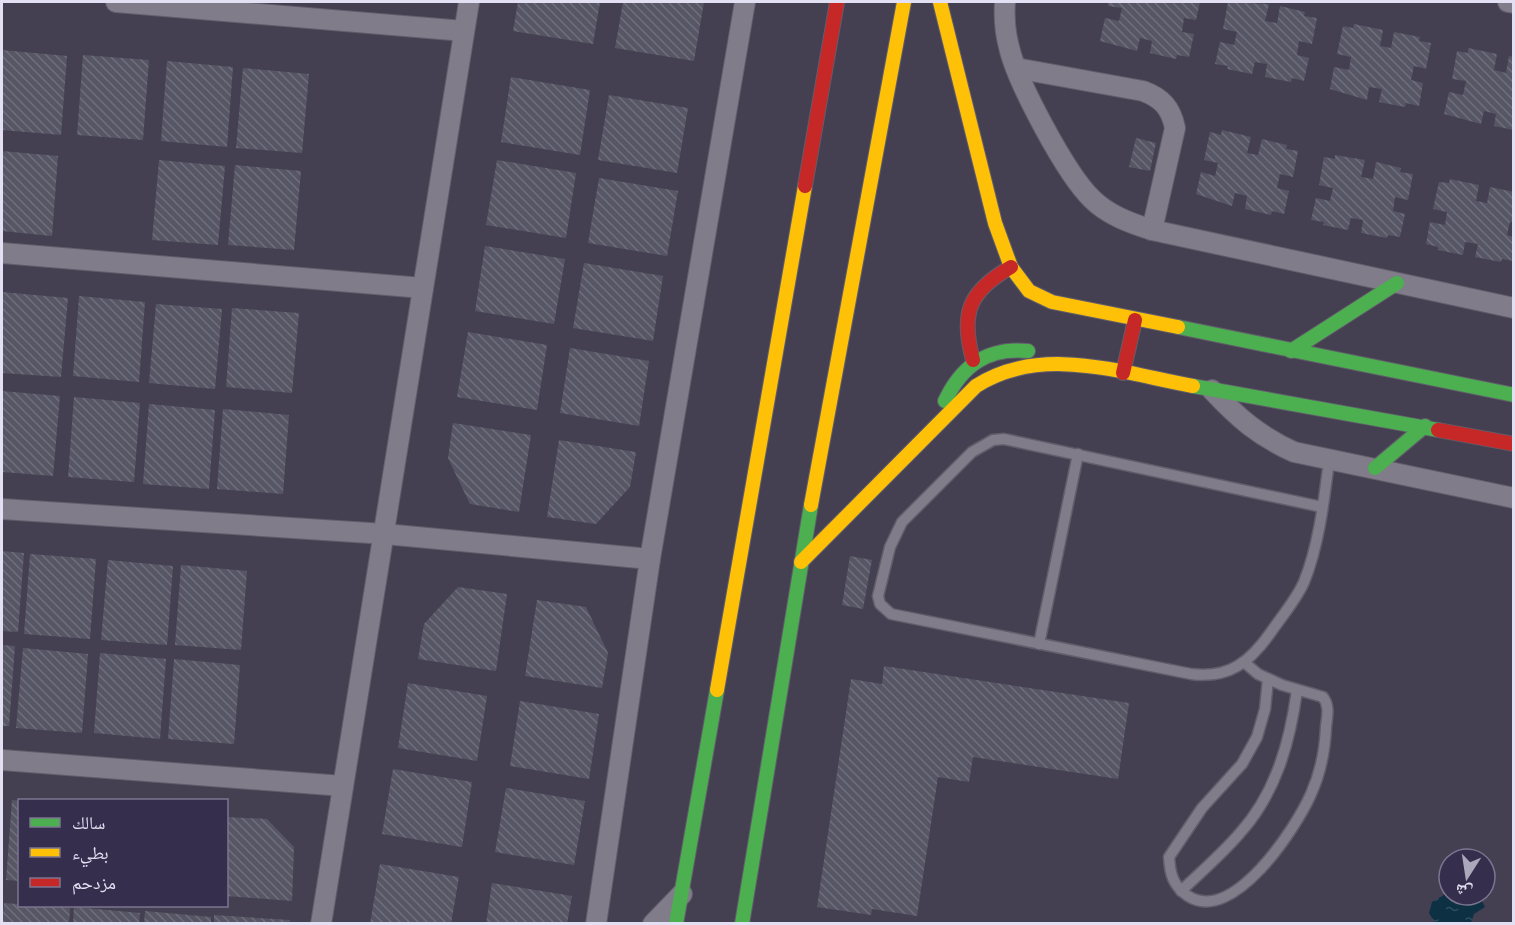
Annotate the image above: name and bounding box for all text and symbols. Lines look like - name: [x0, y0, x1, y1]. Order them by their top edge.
- legend: [18, 799, 228, 907]
- text: سالك: [72, 810, 105, 836]
- text: بطيء: [72, 840, 109, 868]
- north arrow: [1437, 847, 1497, 907]
- text: مزدحم: [72, 870, 116, 896]
- text: ش: [1453, 878, 1475, 904]

